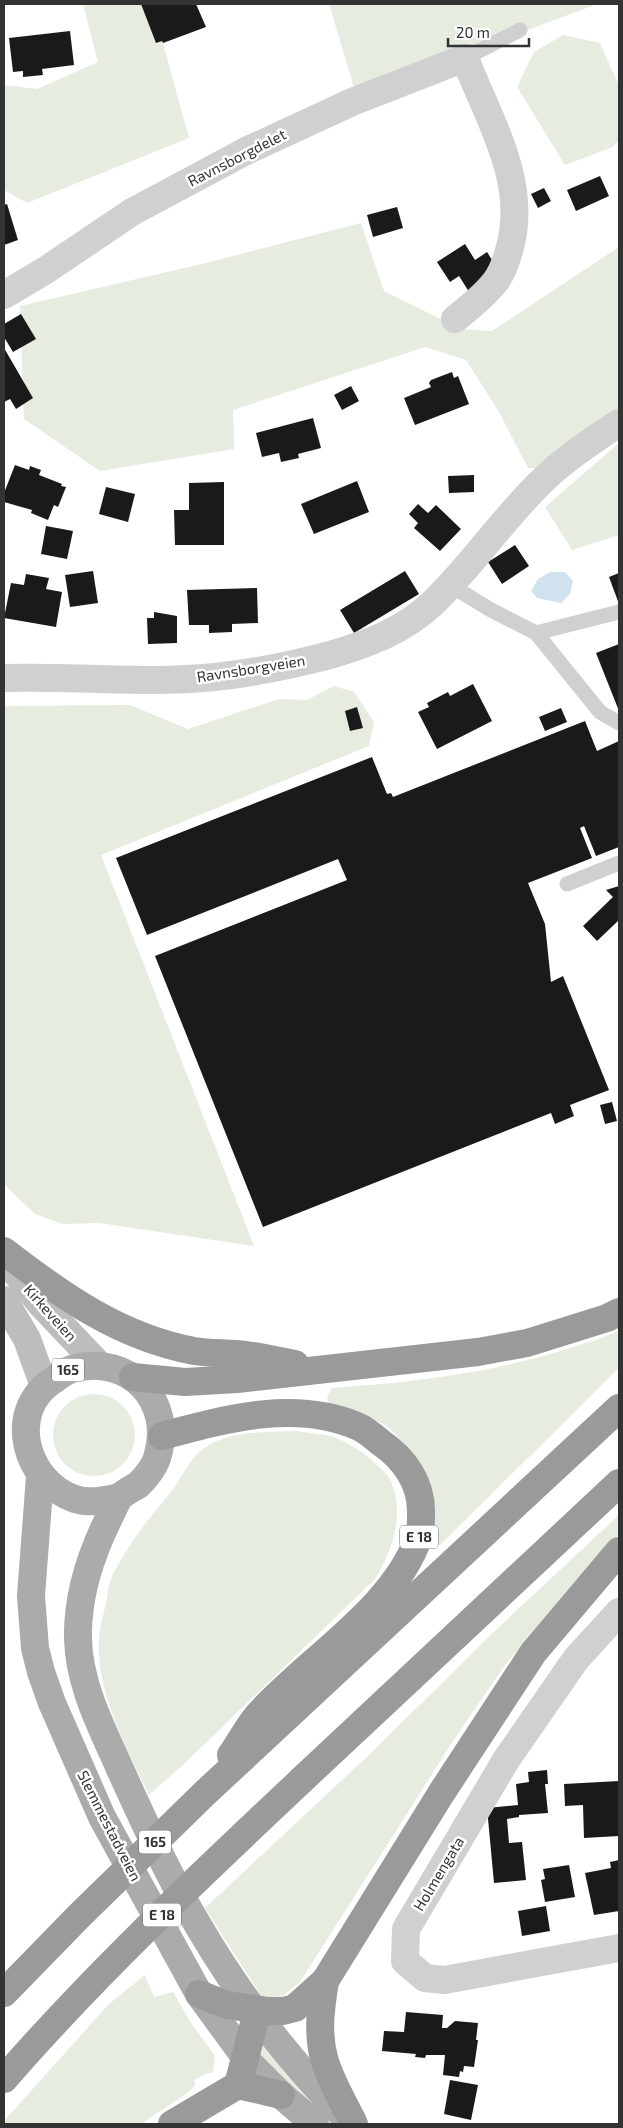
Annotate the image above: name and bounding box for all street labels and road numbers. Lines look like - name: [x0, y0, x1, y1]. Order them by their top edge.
- street label: Ravnsborgdelet: [184, 124, 289, 190]
- street label: Ravnsborgveien: [195, 651, 306, 685]
- street label: Kirkeveien: [20, 1280, 81, 1345]
- road number: 165: [52, 1358, 84, 1382]
- road number: E 18: [400, 1525, 438, 1548]
- street label: Slemmestadveien: [74, 1767, 146, 1884]
- road number: 165: [139, 1830, 171, 1854]
- street label: Holmengata: [409, 1833, 467, 1914]
- road number: E 18: [143, 1904, 181, 1926]

